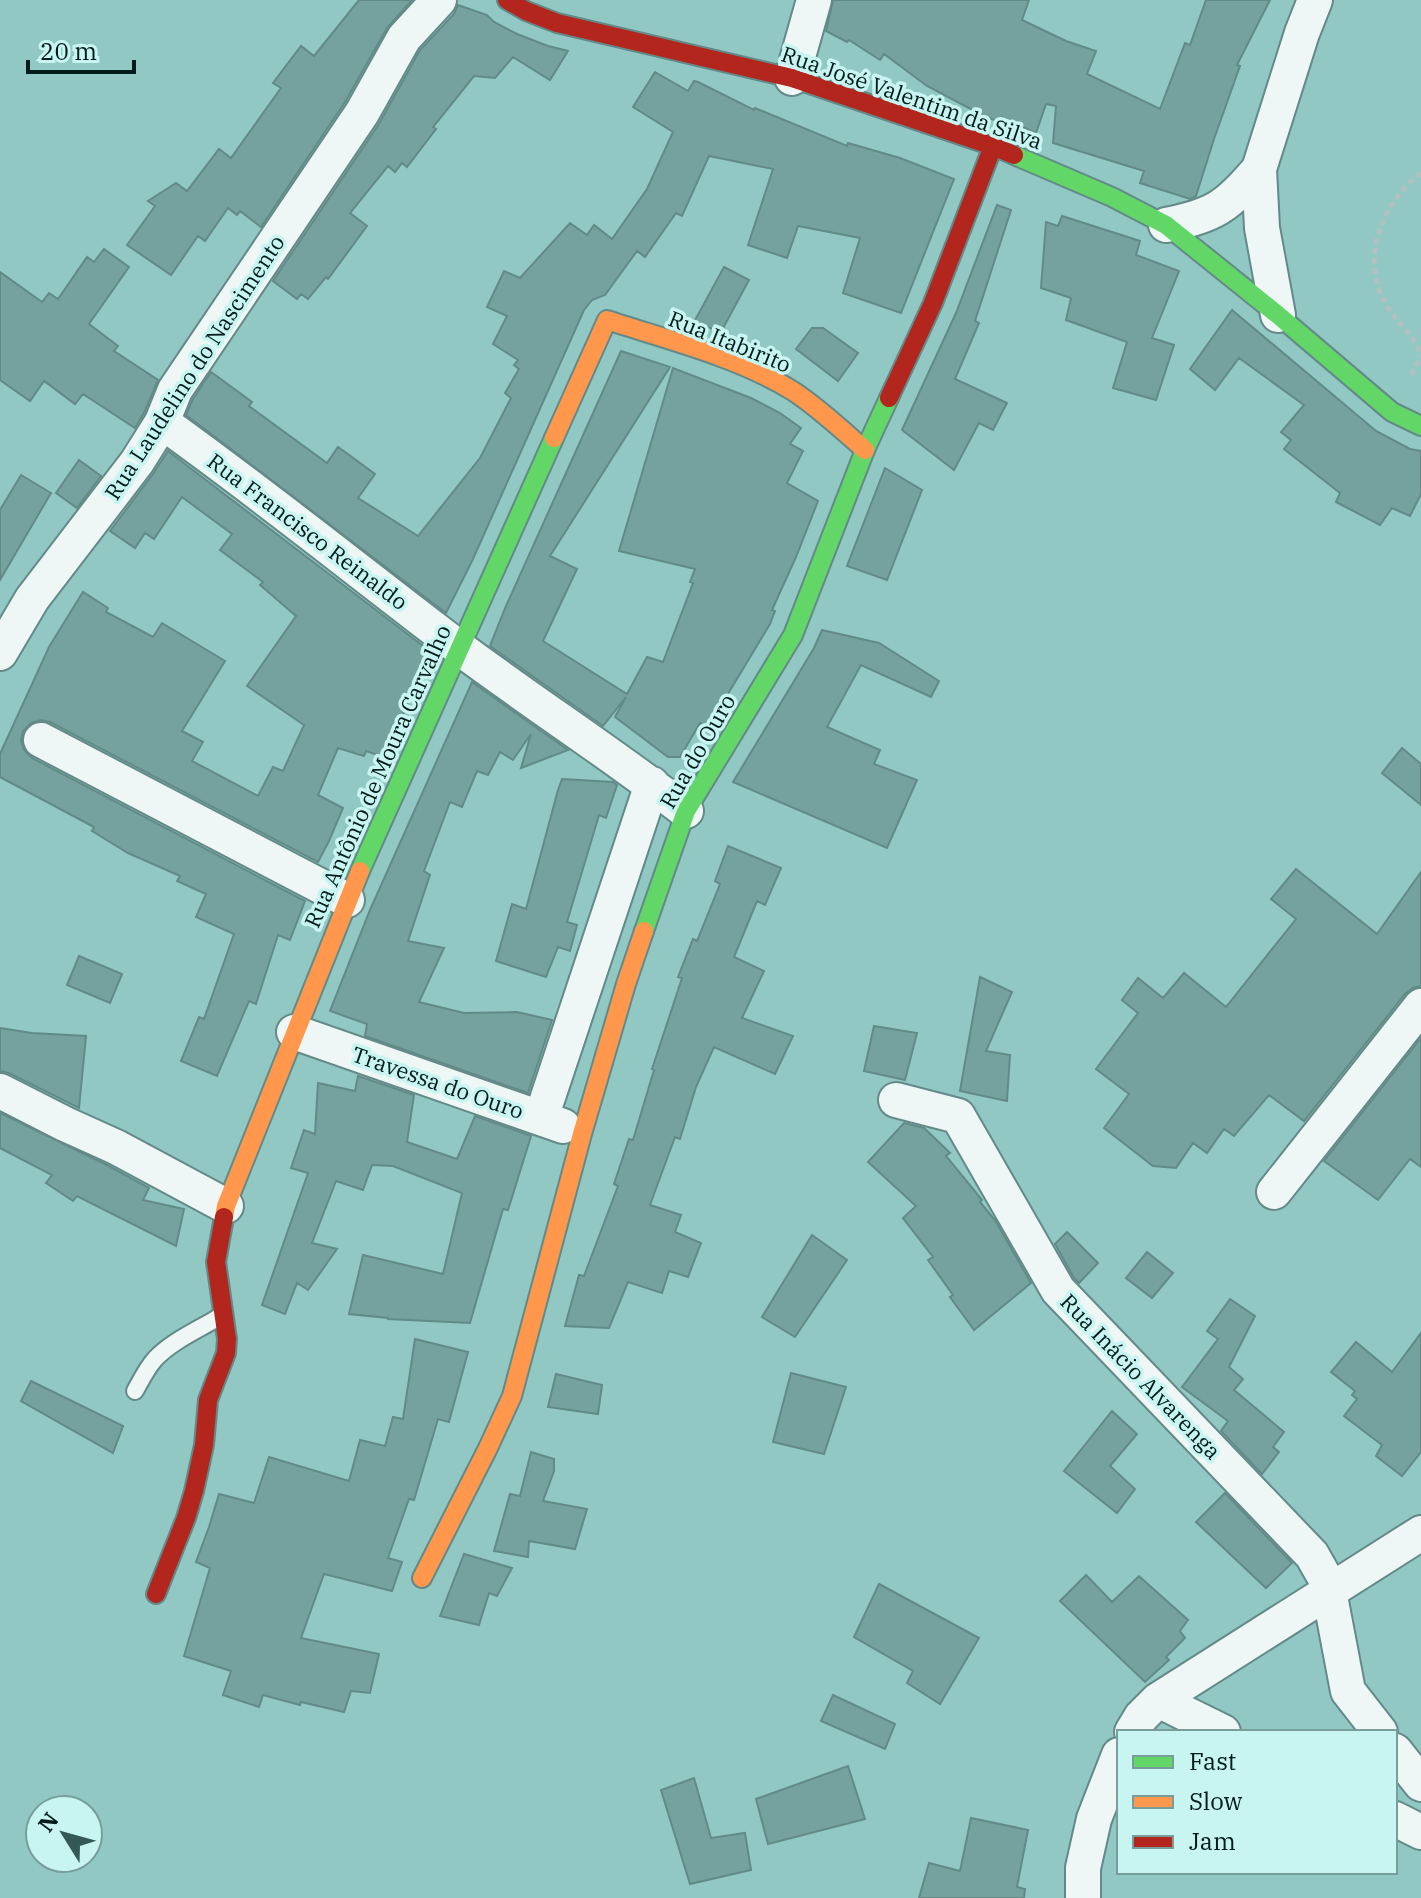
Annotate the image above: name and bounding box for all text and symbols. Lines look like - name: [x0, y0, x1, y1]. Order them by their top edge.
- scale bar: [28, 24, 134, 74]
- text: 20 m: [40, 35, 97, 67]
- street label: Rua José Valentim da Silva: [778, 39, 1046, 155]
- street label: Rua Laudelino do Nascimento: [97, 229, 291, 505]
- street label: Rua Itabirito: [665, 303, 795, 379]
- street label: Rua Francisco Reinaldo: [202, 446, 414, 616]
- street label: Rua Antônio de Moura Carvalho: [297, 620, 457, 932]
- street label: Rua do Ouro: [652, 688, 742, 814]
- street label: Travessa do Ouro: [348, 1039, 528, 1125]
- street label: Rua Inácio Alvarenga: [1054, 1287, 1228, 1465]
- legend: [1117, 1730, 1397, 1874]
- text: Fast: [1189, 1745, 1236, 1777]
- text: Slow: [1189, 1785, 1243, 1817]
- north arrow: [24, 1794, 104, 1874]
- text: N: [31, 1806, 64, 1837]
- text: Jam: [1189, 1825, 1236, 1857]

